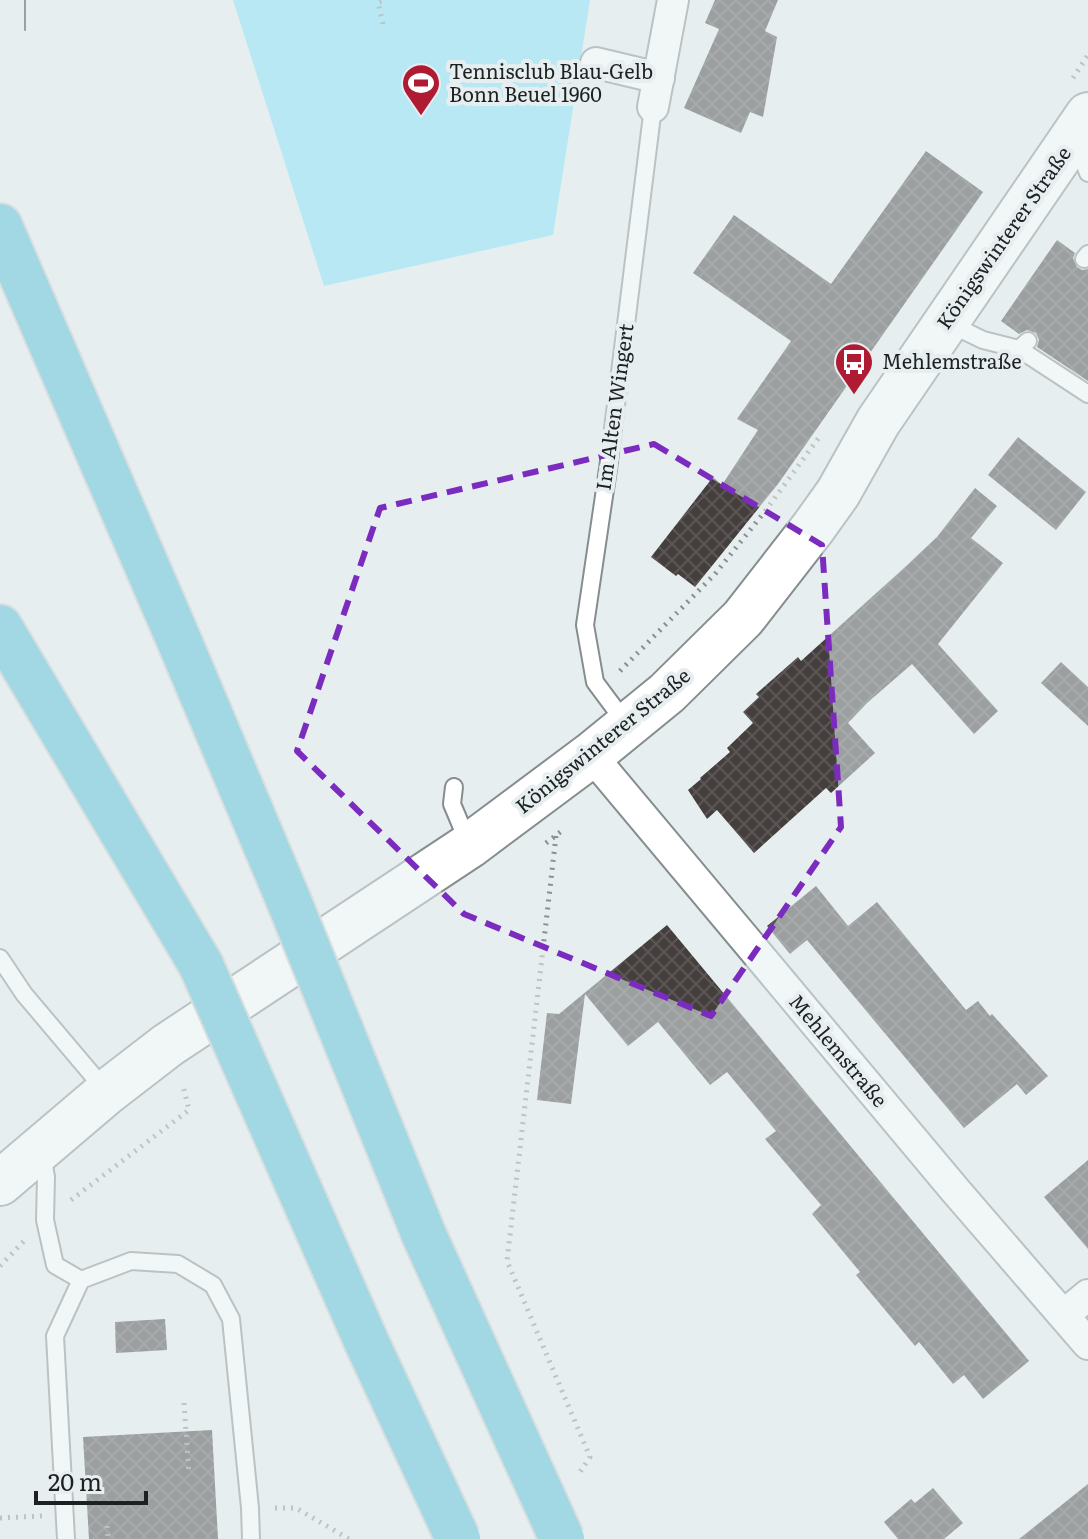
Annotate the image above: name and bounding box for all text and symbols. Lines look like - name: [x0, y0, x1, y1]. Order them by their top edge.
- place label: Tennisclub Blau-Gelb Bonn Beuel 1960: [449, 55, 653, 108]
- sports icon: Tennisclub Blau-Gelb Bonn Beuel 1960: [400, 62, 442, 117]
- street label: Königswinterer Straße: [928, 139, 1077, 334]
- street label: Im Alten Wingert: [586, 321, 640, 492]
- bus stop icon: Mehlemstraße: [833, 341, 875, 396]
- place label: Mehlemstraße: [882, 345, 1022, 375]
- street label: Königswinterer Straße: [508, 659, 696, 819]
- street label: Mehlemstraße: [783, 987, 896, 1113]
- scale bar: [36, 1455, 146, 1505]
- text: 20 m: [48, 1463, 102, 1498]

